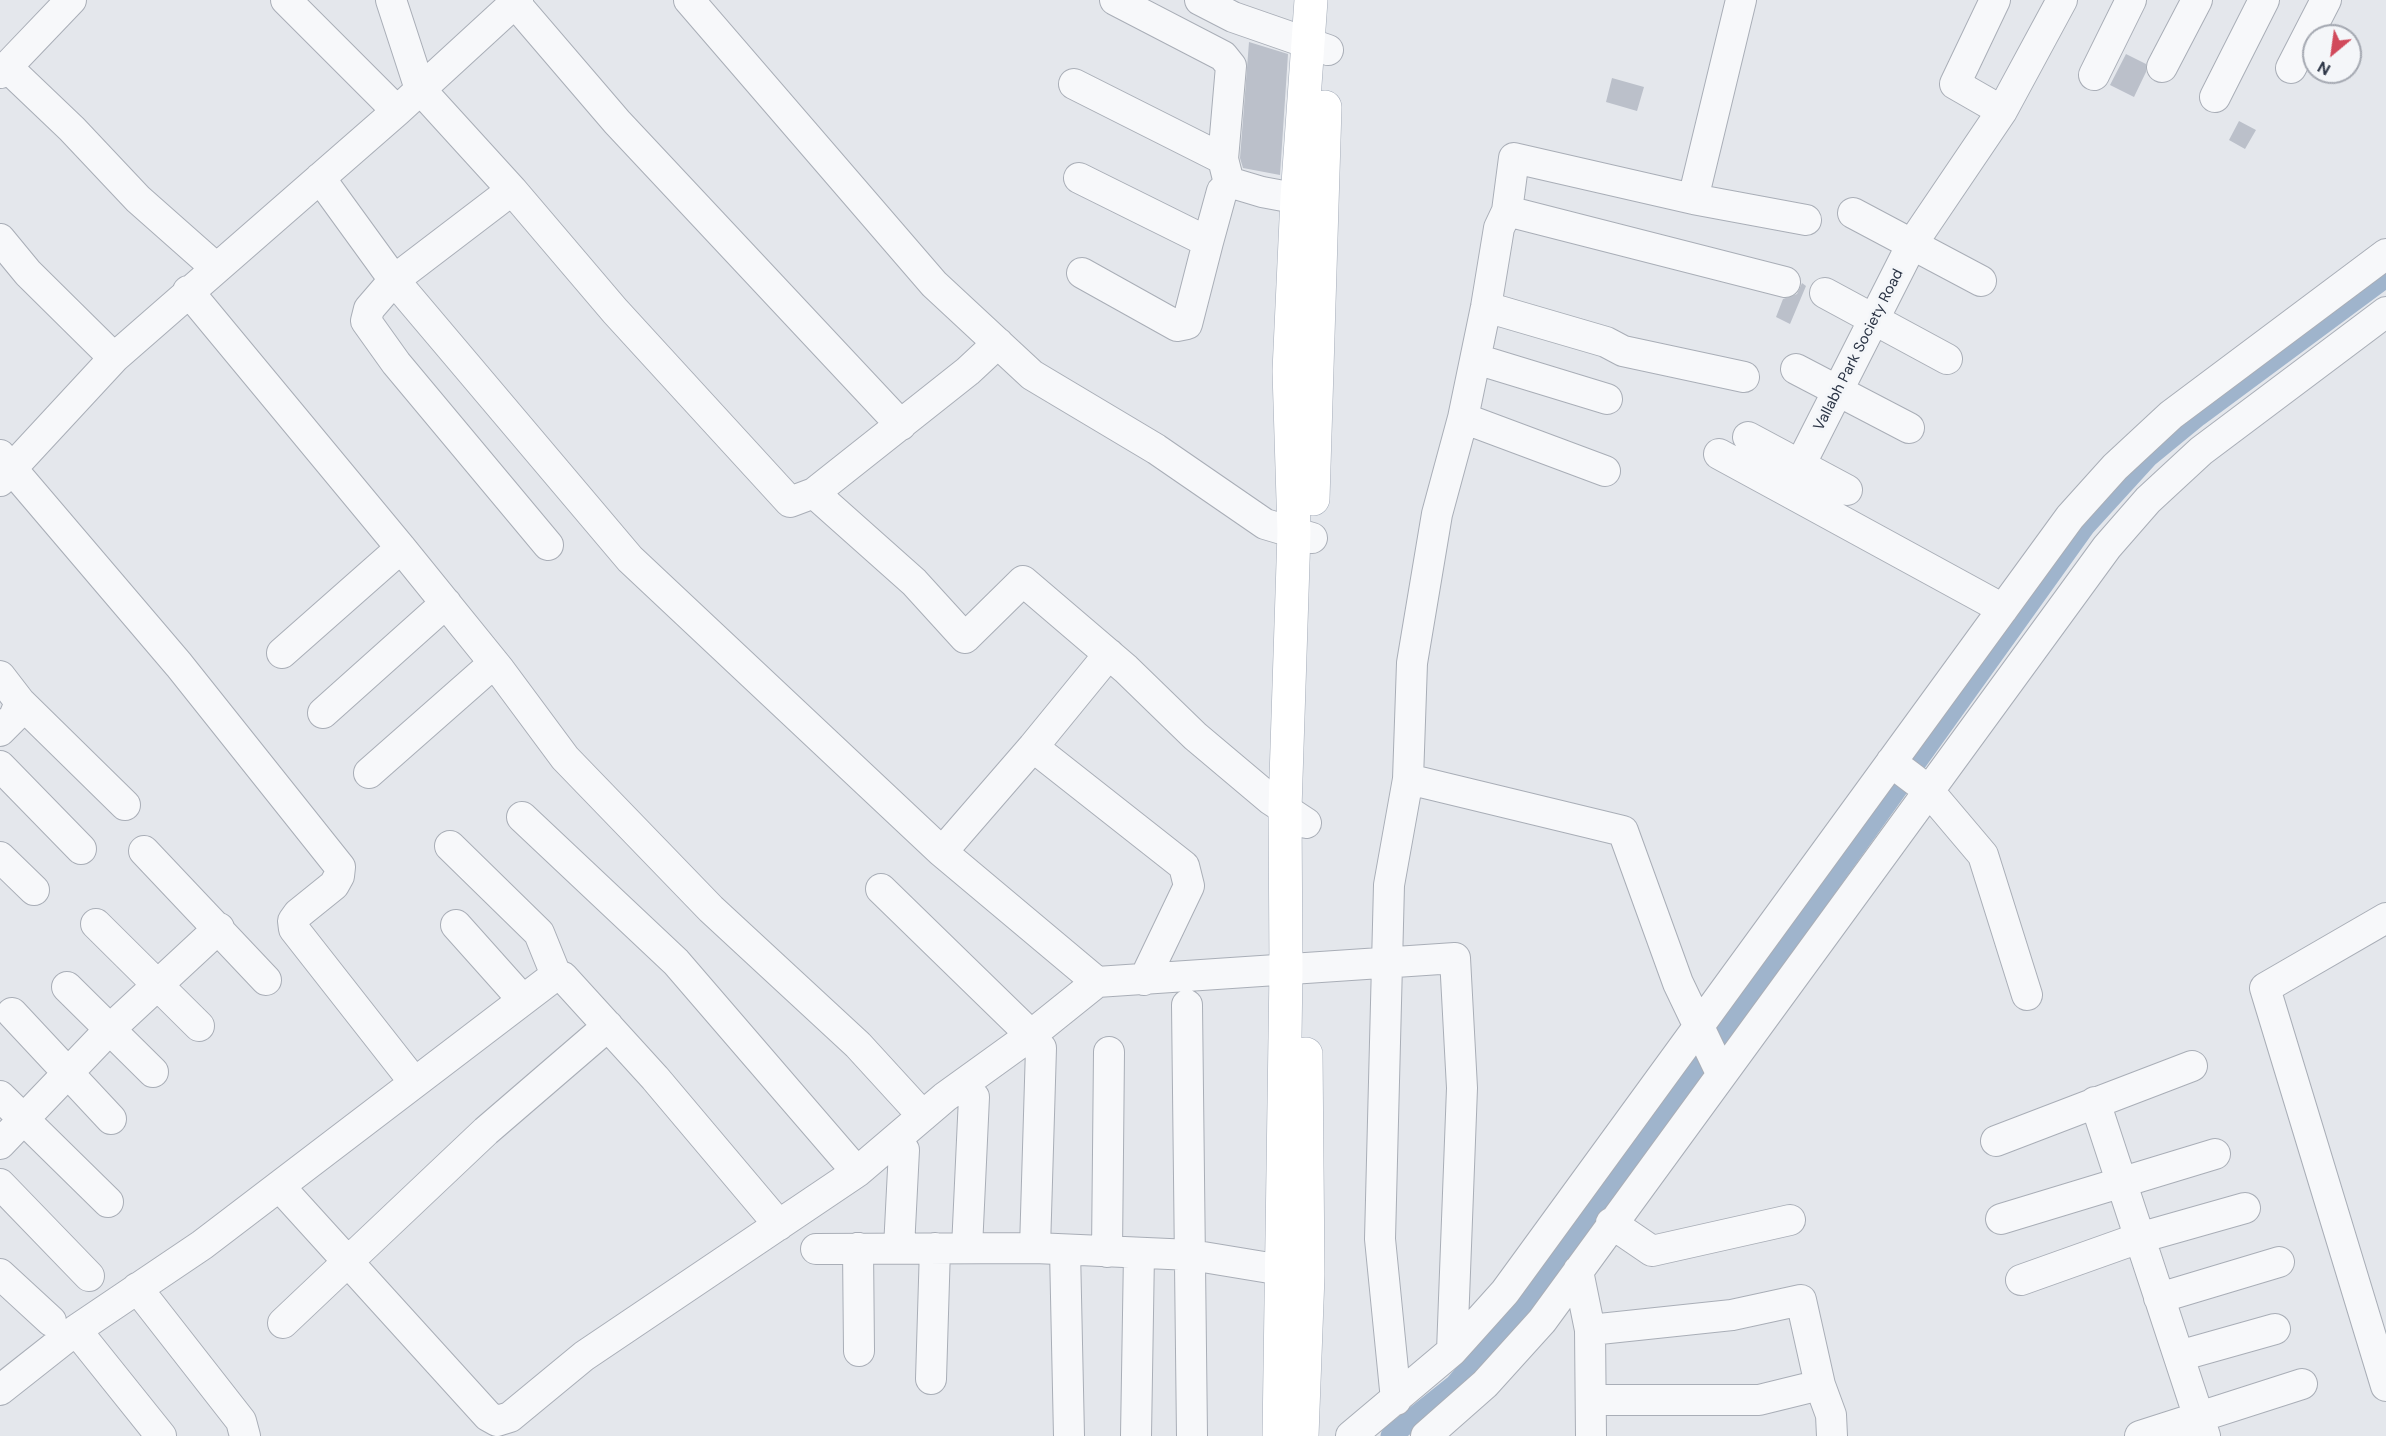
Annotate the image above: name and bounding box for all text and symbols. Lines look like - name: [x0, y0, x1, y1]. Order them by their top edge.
- north arrow: [2302, 24, 2362, 84]
- text: N: [2314, 56, 2334, 80]
- street label: Vallabh Park Society Road: [1810, 266, 1908, 434]

